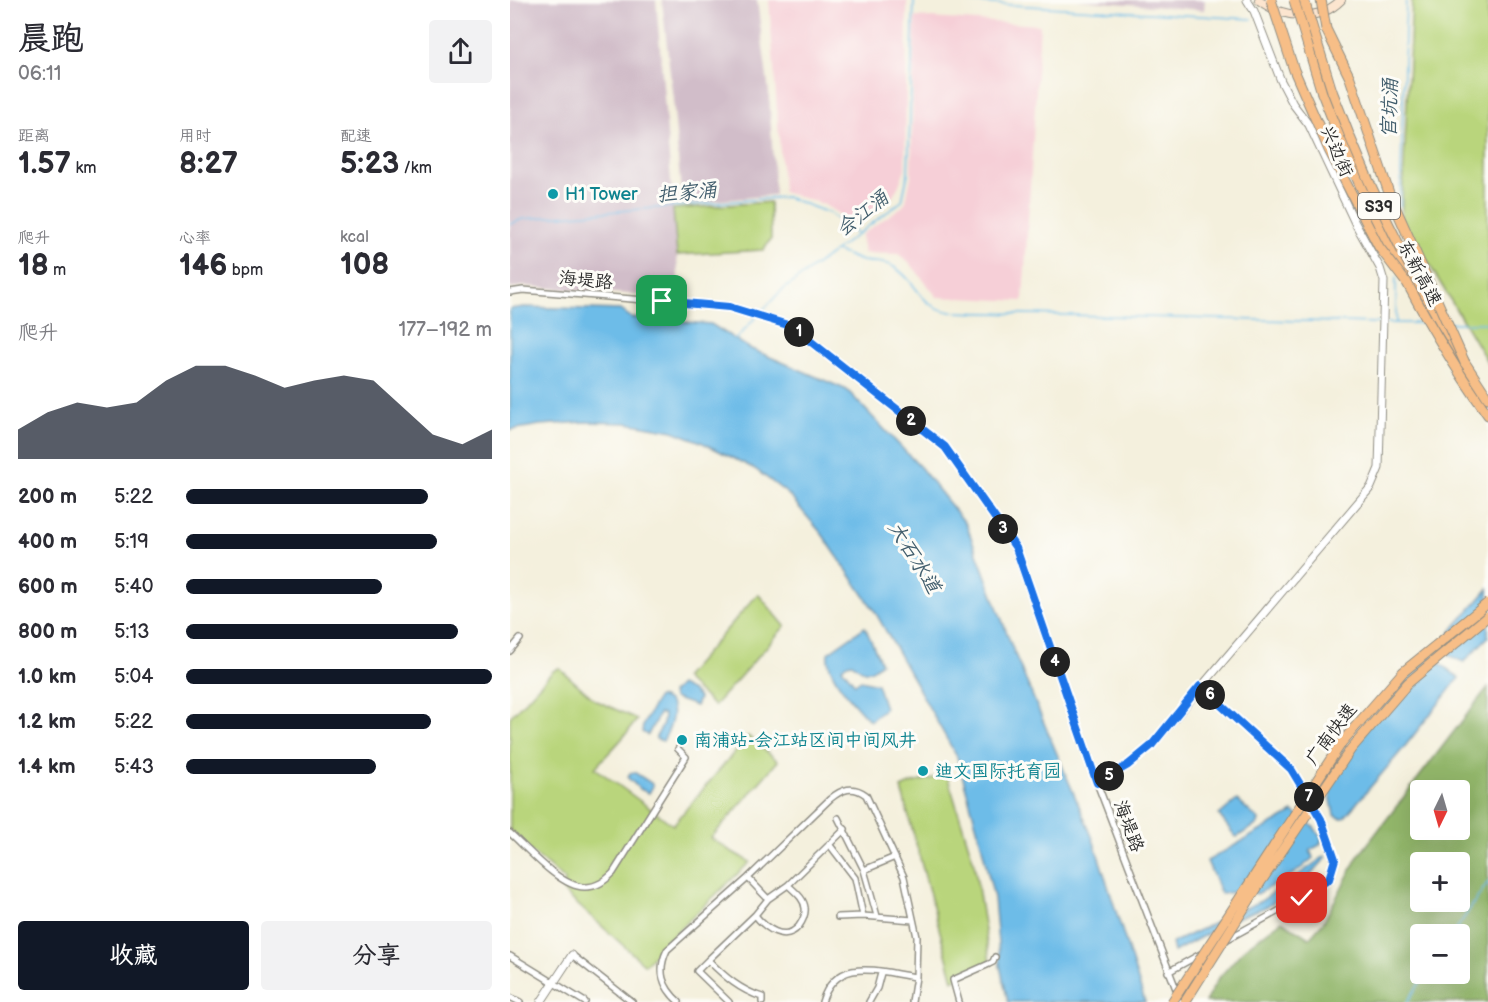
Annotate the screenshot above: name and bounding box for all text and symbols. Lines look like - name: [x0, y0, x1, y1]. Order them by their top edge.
- text: 晨跑: [18, 19, 84, 59]
- button: share: [429, 20, 492, 83]
- text: 06:11: [18, 62, 62, 86]
- water label: 官坑涌: [1377, 77, 1403, 138]
- street label: 兴边街: [1316, 122, 1357, 180]
- text: 距离: [18, 127, 50, 146]
- text: 用时: [179, 127, 211, 146]
- text: 配速: [340, 127, 372, 146]
- text: 1.57: [18, 146, 71, 182]
- text: 8:27: [179, 146, 238, 182]
- text: 5:23: [340, 146, 399, 182]
- text: km: [71, 159, 97, 178]
- text: /km: [399, 159, 432, 178]
- water label: 担家涌: [656, 178, 719, 208]
- place label: H1 Tower: [565, 184, 638, 205]
- water label: 会江涌: [832, 185, 894, 242]
- marker: H1 Tower: [546, 187, 560, 201]
- road number: S39: [1358, 193, 1400, 219]
- text: kcal: [340, 228, 369, 247]
- text: 爬升: [18, 229, 50, 248]
- text: 心率: [179, 229, 211, 248]
- street label: 东新高速: [1393, 237, 1446, 310]
- text: 108: [340, 247, 389, 283]
- text: 18: [18, 248, 49, 284]
- text: 146: [179, 248, 227, 284]
- text: m: [49, 261, 66, 280]
- text: bpm: [227, 261, 263, 280]
- street label: 海堤路: [558, 268, 614, 293]
- pin: [636, 275, 687, 326]
- icon: arrive: [645, 284, 678, 317]
- pin: 1: [784, 317, 814, 347]
- text: 177–192 m: [398, 318, 492, 342]
- text: 爬升: [18, 321, 58, 345]
- text: 1: [796, 322, 802, 341]
- pin: 2: [896, 406, 926, 436]
- text: 2: [906, 411, 916, 430]
- text: 200 m: [18, 485, 77, 509]
- text: 5:22: [114, 485, 153, 509]
- pin: 3: [988, 514, 1018, 544]
- water label: 大石水道: [883, 517, 947, 600]
- text: 3: [998, 519, 1008, 538]
- text: 400 m: [18, 530, 77, 554]
- text: 5:19: [114, 530, 149, 554]
- text: 600 m: [18, 575, 78, 599]
- text: 5:40: [114, 575, 153, 599]
- text: 800 m: [18, 620, 77, 644]
- text: 5:13: [114, 620, 150, 644]
- pin: 4: [1040, 647, 1070, 677]
- text: 4: [1050, 652, 1060, 671]
- text: 1.0 km: [18, 665, 76, 689]
- text: 5:04: [114, 665, 153, 689]
- pin: 6: [1195, 680, 1225, 710]
- text: 6: [1205, 685, 1215, 704]
- street label: 广南快速: [1301, 699, 1361, 769]
- text: 1.2 km: [18, 710, 76, 734]
- text: 5:22: [114, 710, 153, 734]
- place label: 南浦站-会江站区间中间风井: [694, 730, 917, 751]
- marker: 南浦站-会江站区间中间风井: [675, 733, 689, 747]
- text: 1.4 km: [18, 755, 76, 779]
- text: 5:43: [114, 755, 154, 779]
- place label: 迪文国际托育园: [935, 761, 1061, 782]
- pin: 5: [1094, 761, 1124, 791]
- marker: 迪文国际托育园: [916, 764, 930, 778]
- text: 5: [1104, 766, 1114, 785]
- north arrow: [1410, 780, 1470, 840]
- map controls: [1410, 780, 1470, 984]
- pin: 7: [1294, 782, 1324, 812]
- text: 7: [1305, 787, 1313, 806]
- street label: 海堤路: [1109, 797, 1148, 855]
- button: +: [1410, 852, 1470, 912]
- pin: [1276, 872, 1327, 923]
- icon: check: [1285, 881, 1318, 914]
- button: 收藏: [18, 921, 249, 990]
- button: 分享: [261, 921, 492, 990]
- button: −: [1410, 924, 1470, 984]

